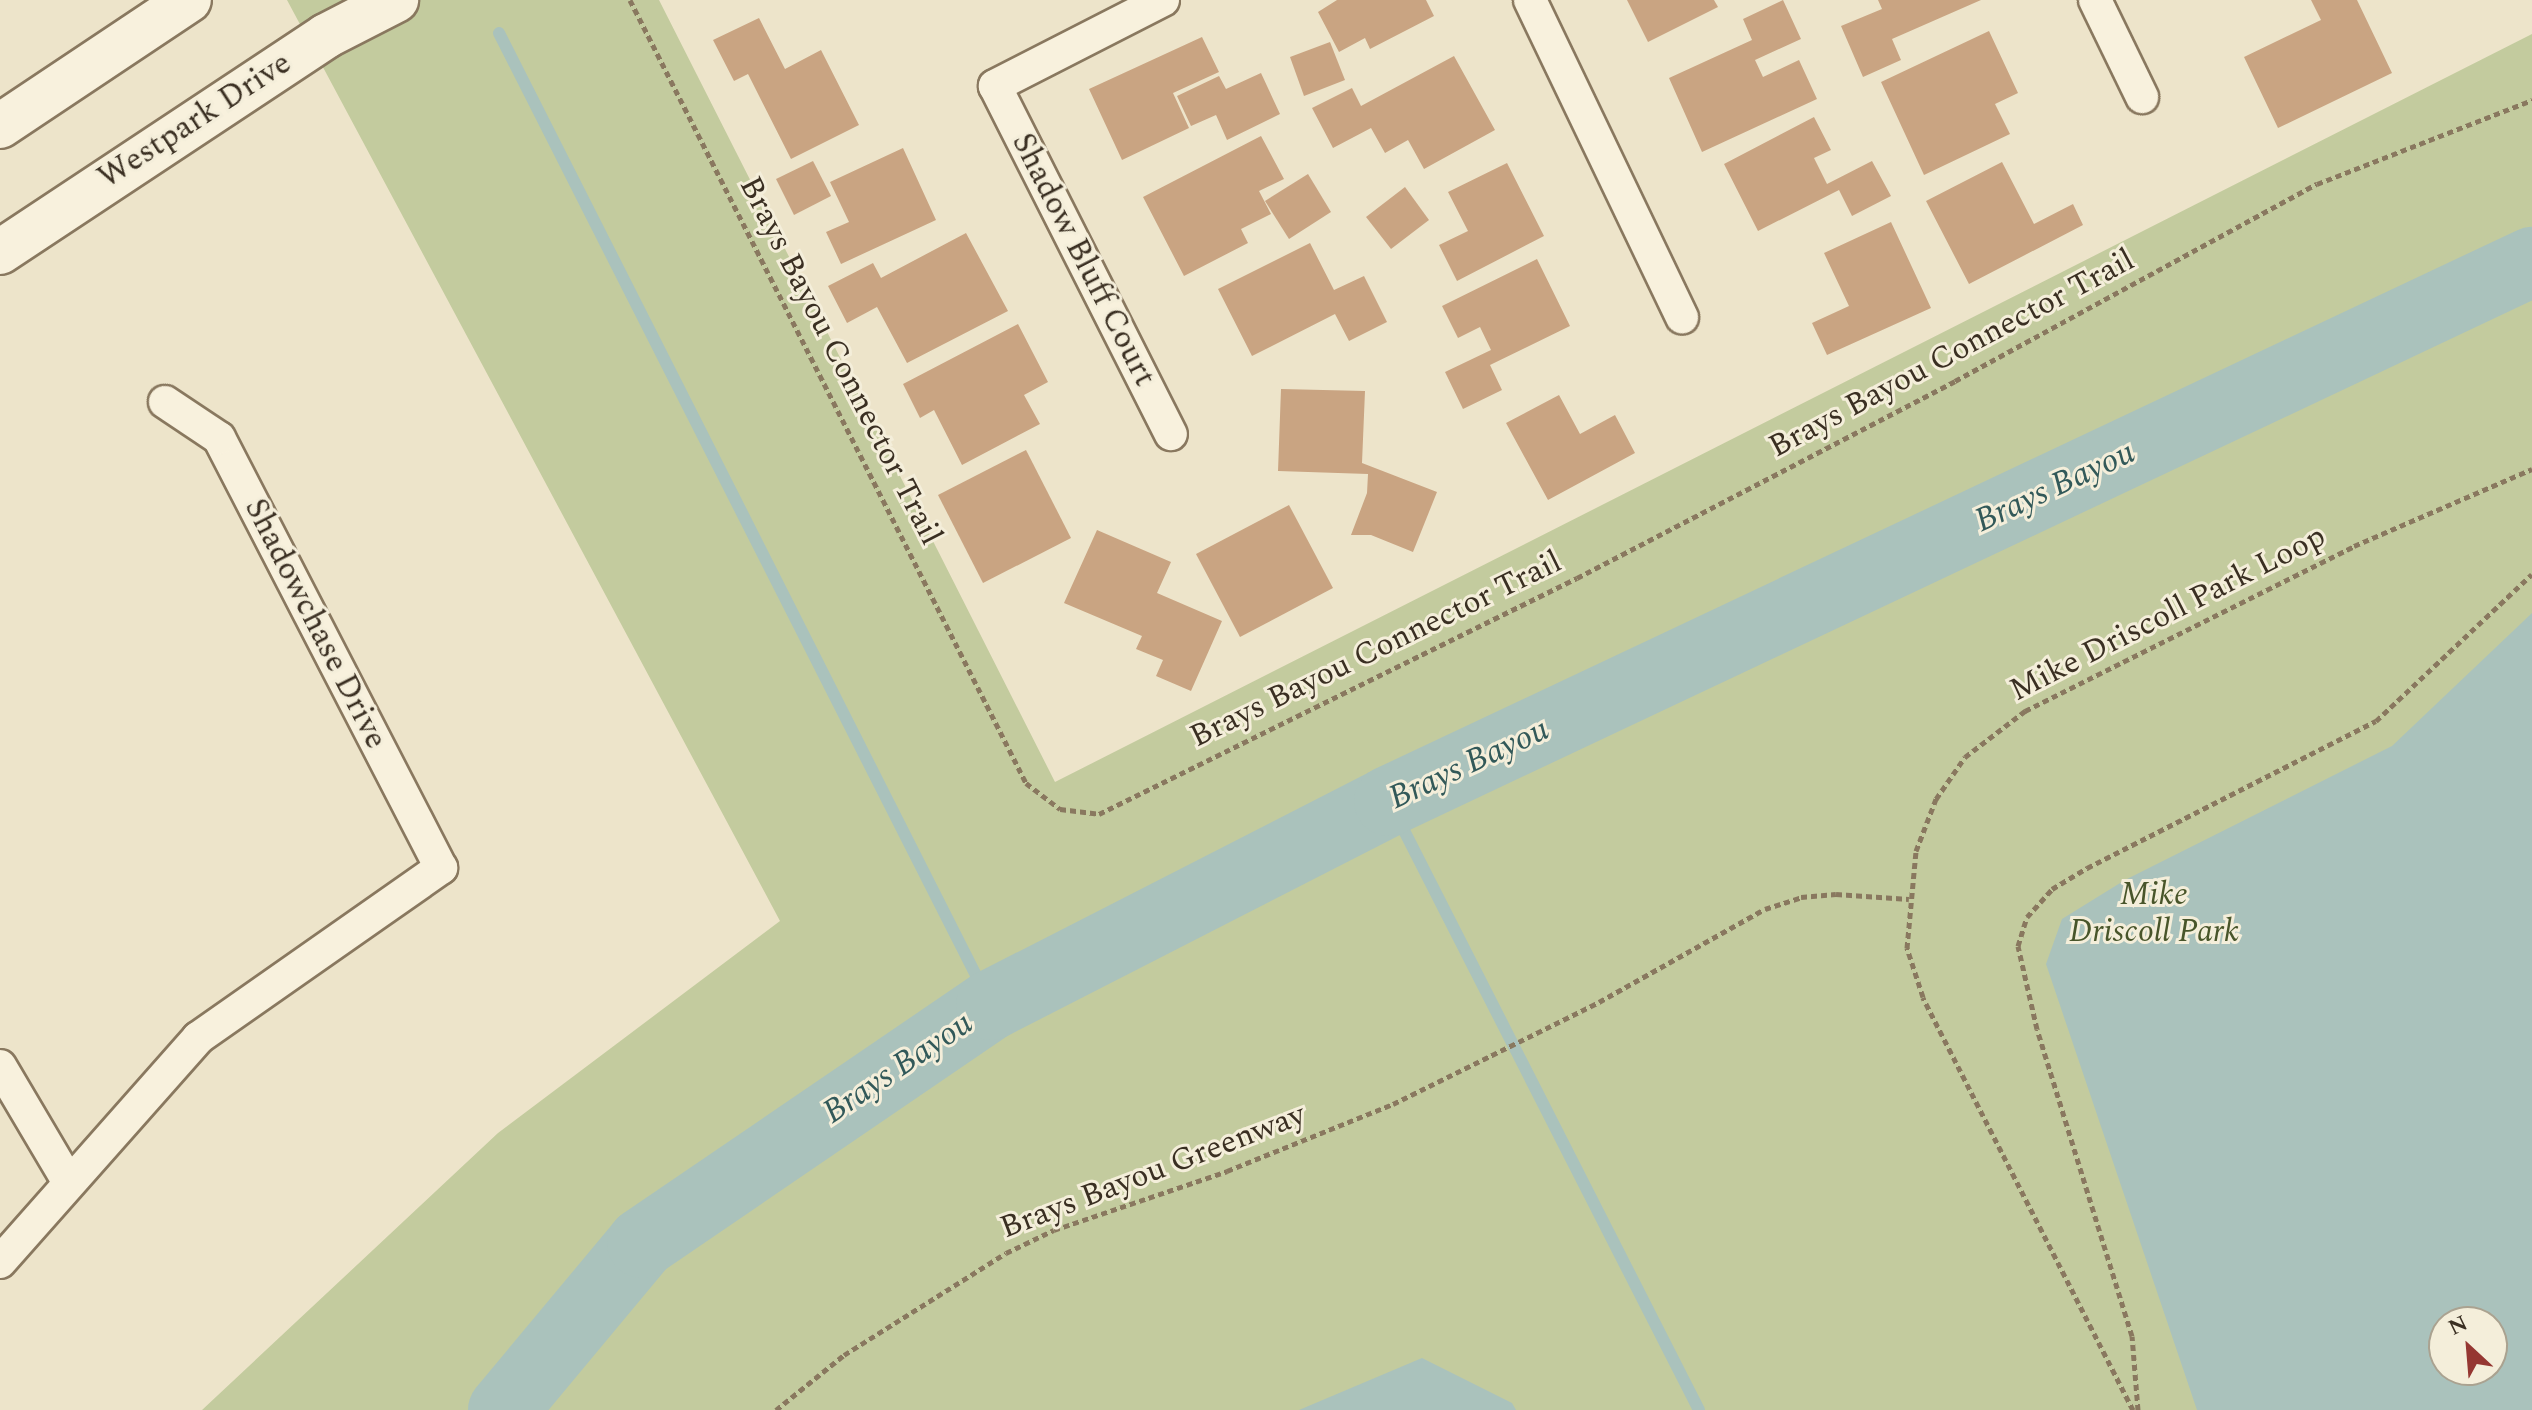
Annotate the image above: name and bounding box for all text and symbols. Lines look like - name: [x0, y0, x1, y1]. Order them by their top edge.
- street label: Westpark Drive: [91, 44, 299, 198]
- street label: Shadow Bluff Court: [1003, 127, 1163, 393]
- street label: Brays Bayou Connector Trail: [730, 170, 950, 552]
- street label: Brays Bayou Connector Trail: [1763, 241, 2141, 467]
- water label: Brays Bayou: [1968, 432, 2142, 542]
- street label: Shadowchase Drive: [235, 493, 395, 755]
- street label: Mike Driscoll Park Loop: [2004, 518, 2332, 710]
- street label: Brays Bayou Connector Trail: [1184, 543, 1568, 757]
- water label: Brays Bayou: [1382, 709, 1556, 819]
- park label: Mike Driscoll Park: [2069, 877, 2239, 952]
- water label: Brays Bayou: [815, 1003, 981, 1133]
- street label: Brays Bayou Greenway: [995, 1096, 1311, 1248]
- north arrow: [2428, 1306, 2508, 1386]
- text: N: [2443, 1307, 2473, 1345]

